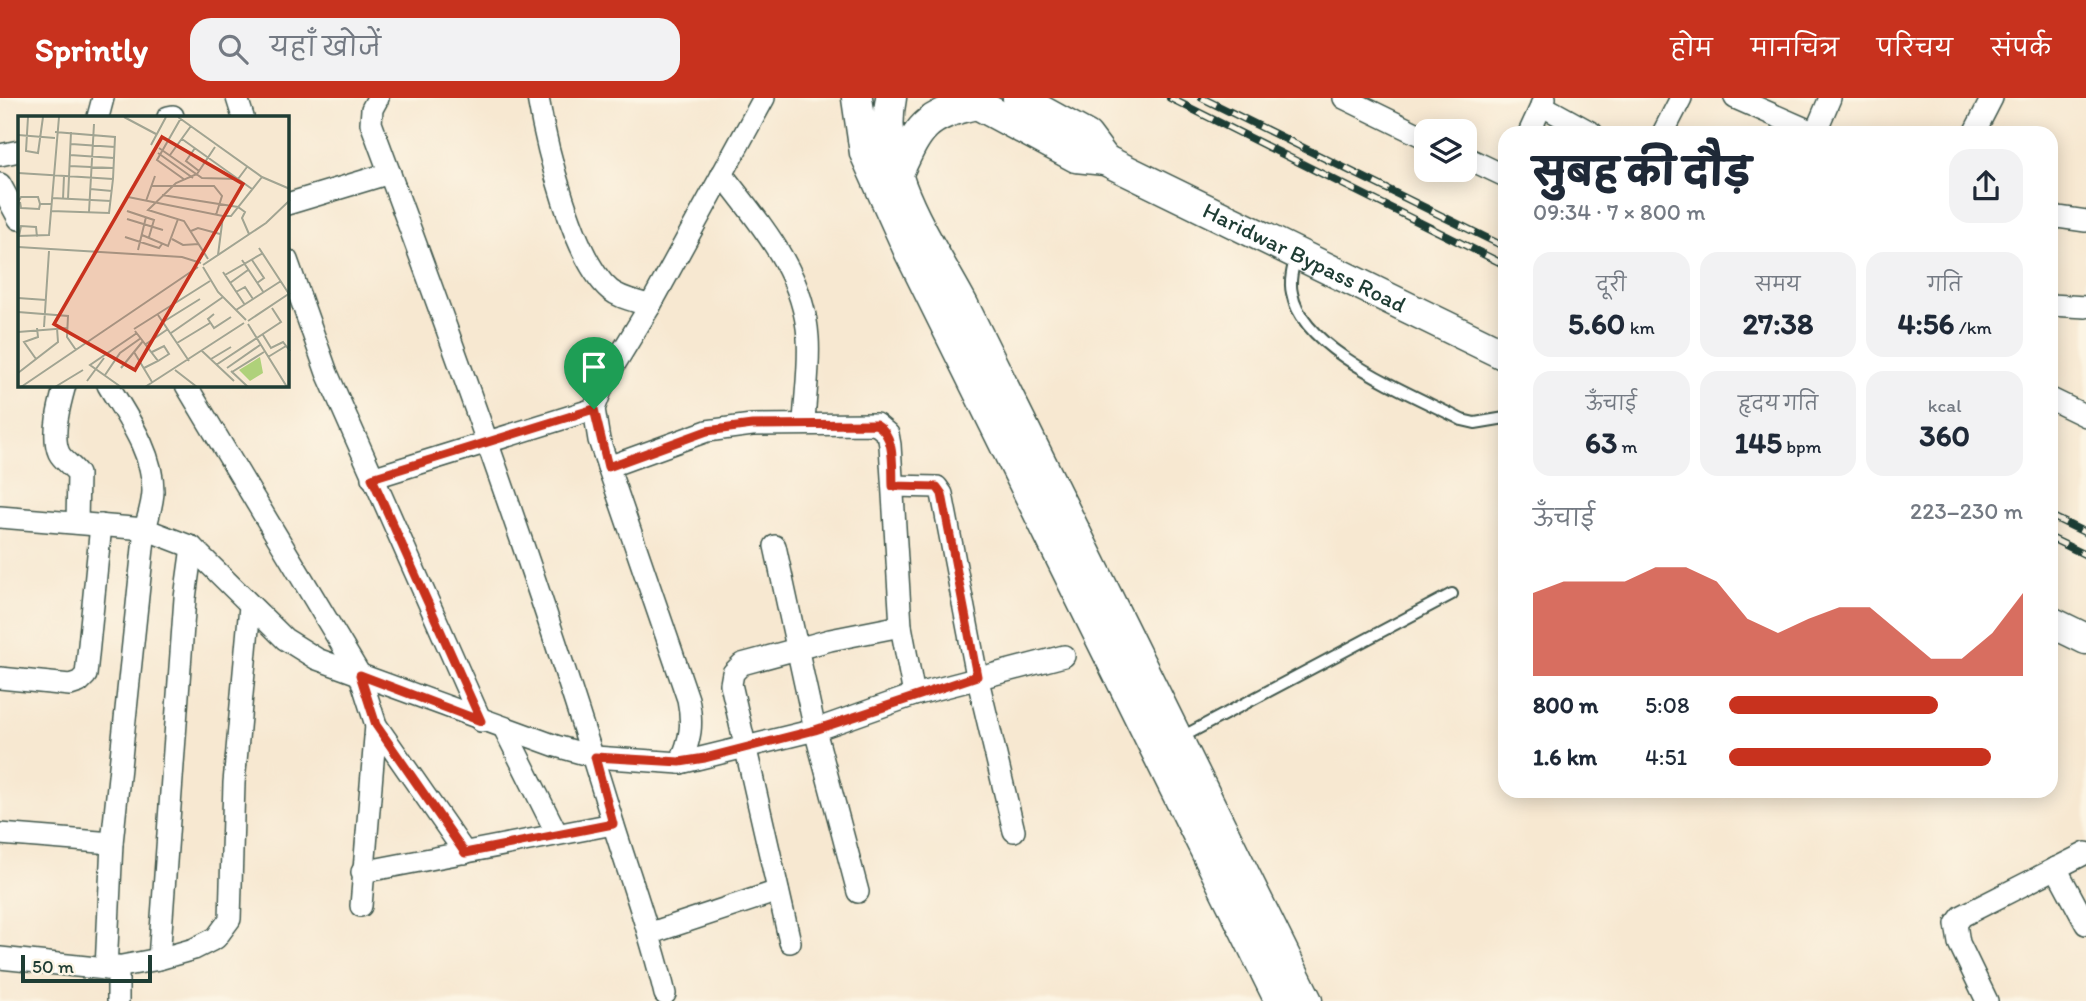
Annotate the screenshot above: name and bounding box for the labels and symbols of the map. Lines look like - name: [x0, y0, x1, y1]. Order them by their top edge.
- inset map: [18, 116, 289, 387]
- street label: Haridwar Bypass Road: [1198, 196, 1411, 319]
- pin: [564, 337, 624, 409]
- scale bar: [21, 952, 152, 984]

